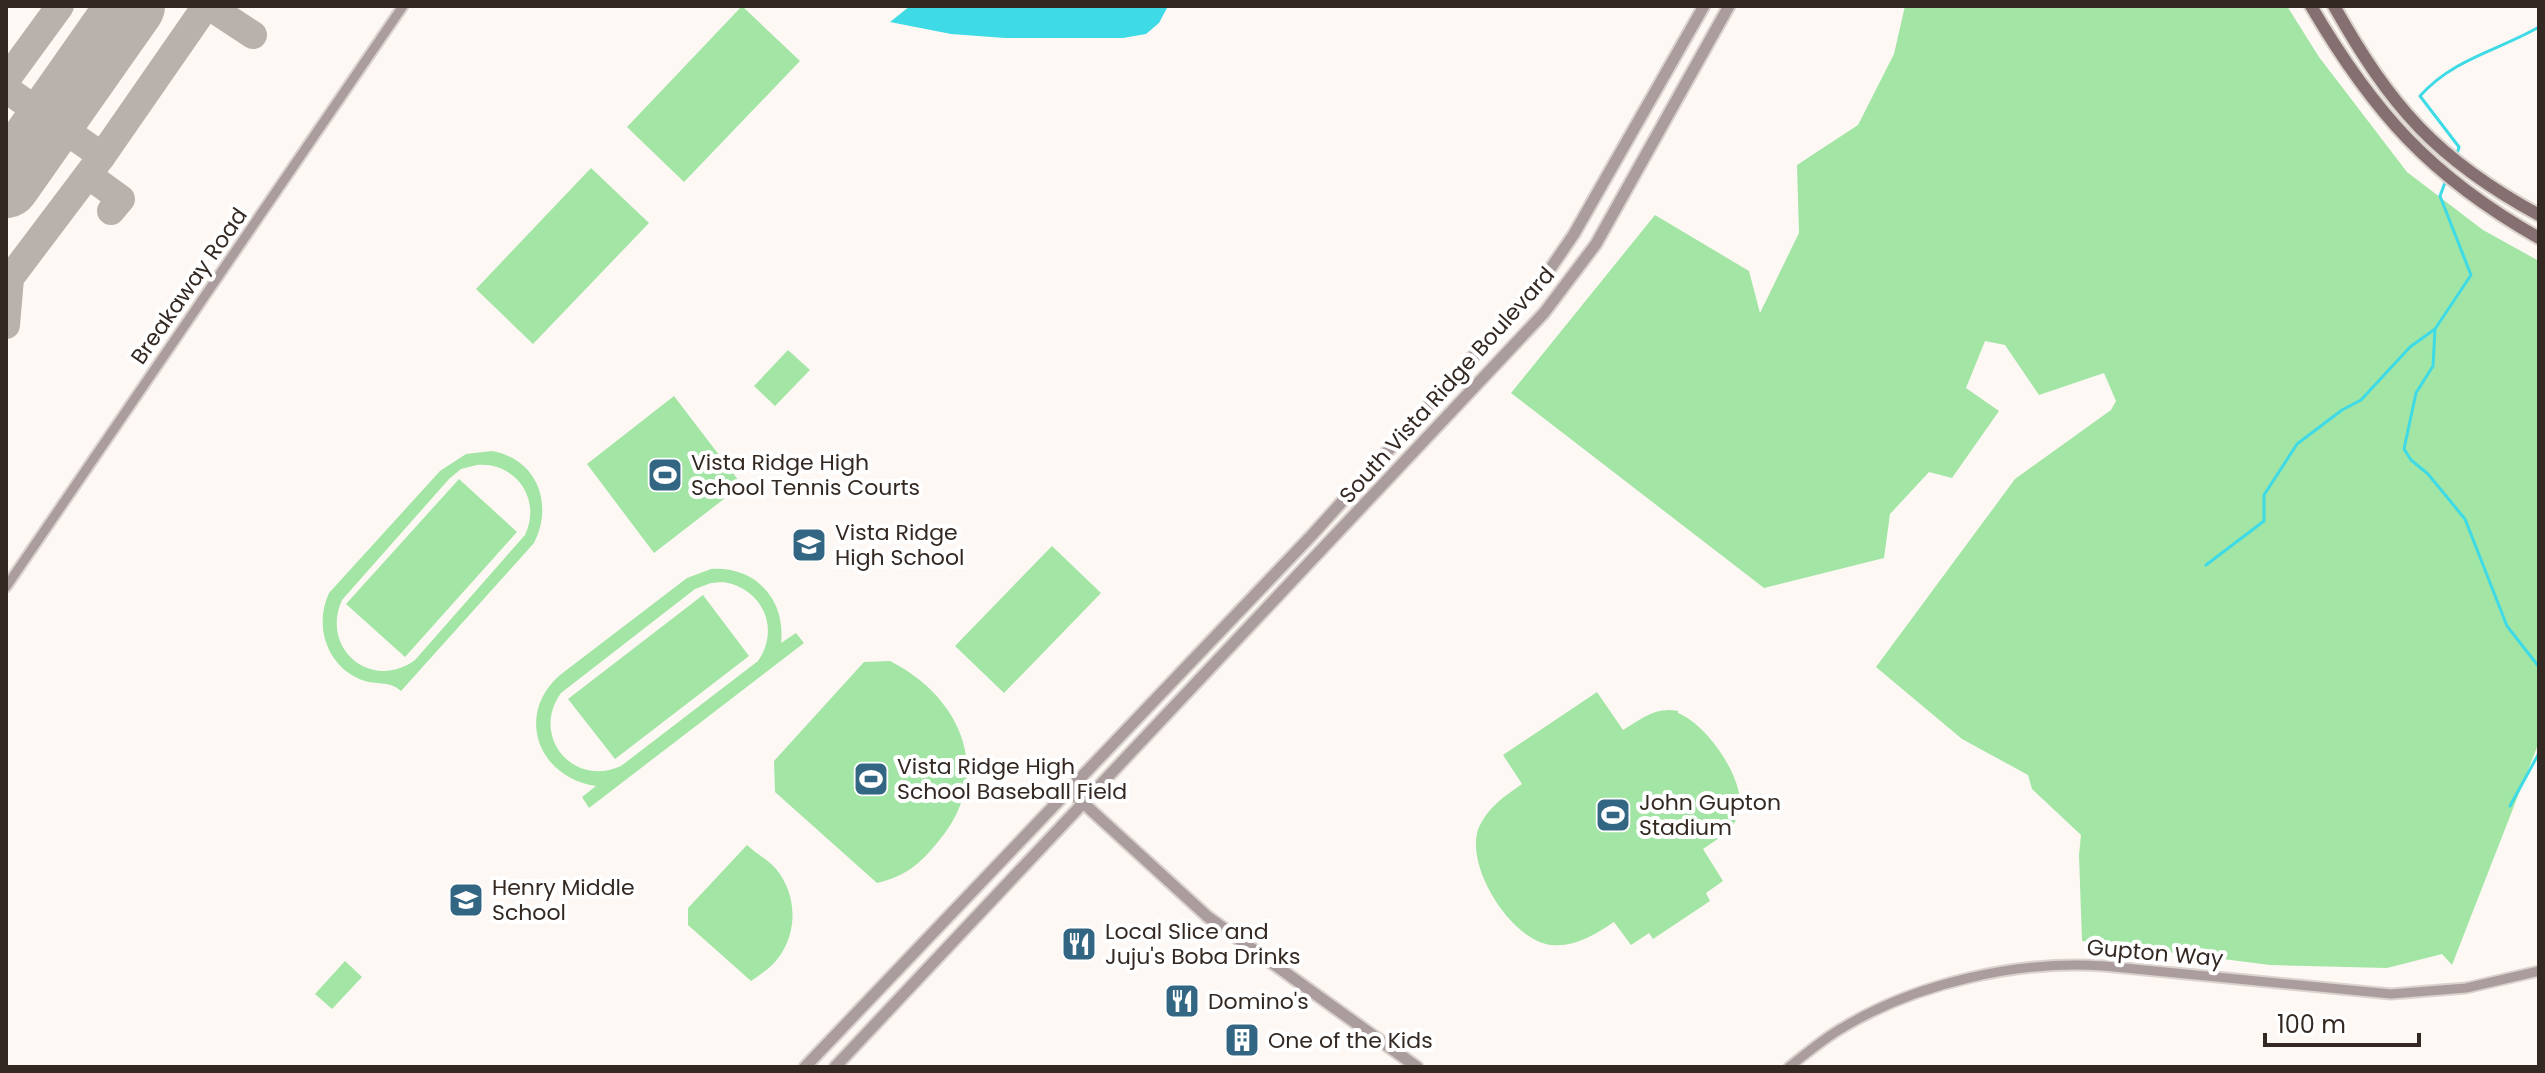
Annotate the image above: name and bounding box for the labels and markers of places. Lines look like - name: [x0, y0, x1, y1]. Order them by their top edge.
- place label: Vista Ridge High School Tennis Courts: [691, 447, 920, 503]
- sports icon: Vista Ridge High School Tennis Courts: [646, 456, 684, 494]
- place label: Vista Ridge High School: [835, 517, 964, 573]
- school or university icon: Vista Ridge High School: [790, 526, 828, 564]
- place label: Vista Ridge High School Baseball Field: [897, 751, 1127, 807]
- sports icon: Vista Ridge High School Baseball Field: [852, 760, 890, 798]
- place label: John Gupton Stadium: [1639, 787, 1781, 843]
- sports icon: John Gupton Stadium: [1594, 796, 1632, 834]
- place label: Henry Middle School: [492, 872, 635, 928]
- school or university icon: Henry Middle School: [447, 881, 485, 919]
- place label: Local Slice and Juju's Boba Drinks: [1105, 916, 1300, 972]
- restaurant icon: Local Slice and Juju's Boba Drinks: [1060, 925, 1098, 963]
- restaurant icon: Domino's: [1163, 982, 1201, 1020]
- place label: Domino's: [1208, 986, 1309, 1017]
- building icon: One of the Kids: [1223, 1021, 1261, 1059]
- place label: One of the Kids: [1268, 1025, 1433, 1056]

